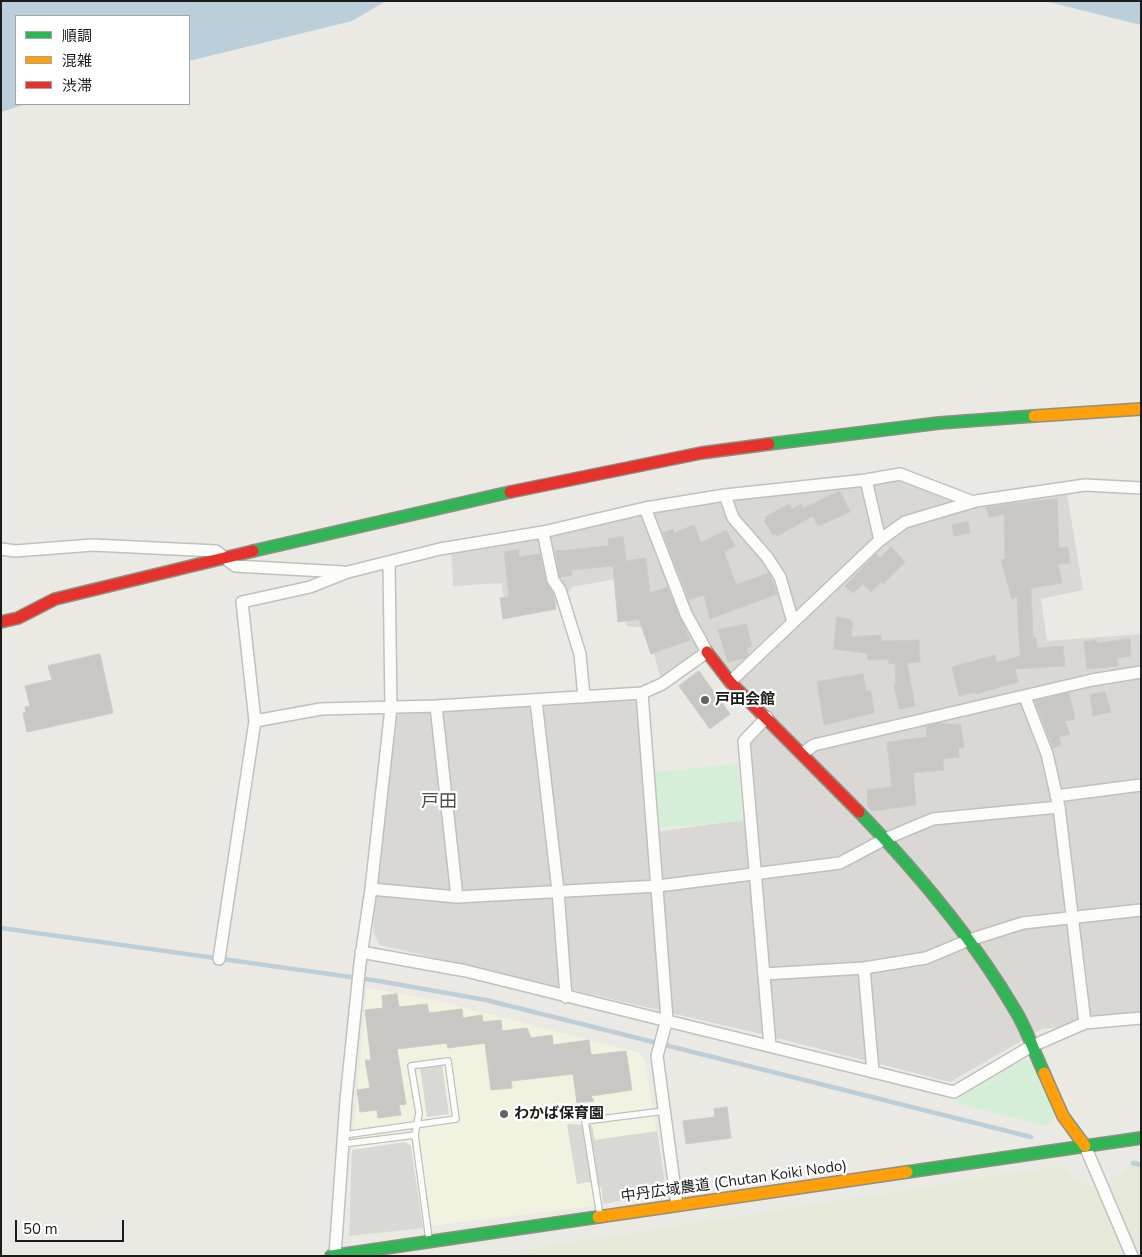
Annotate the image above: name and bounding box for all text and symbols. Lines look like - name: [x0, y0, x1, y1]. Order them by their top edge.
- legend: [15, 15, 190, 105]
- text: 順調: [62, 26, 92, 46]
- text: 混雑: [62, 51, 92, 71]
- text: 渋滞: [62, 76, 92, 96]
- place label: 戸田会館: [715, 691, 775, 709]
- marker: 戸田会館: [699, 694, 711, 706]
- district label: 戸田: [421, 792, 457, 814]
- place label: わかば保育園: [514, 1105, 604, 1123]
- marker: わかば保育園: [498, 1108, 510, 1120]
- street label: 中丹広域農道 (Chutan Koiki Nodo): [620, 1157, 848, 1207]
- scale bar: [18, 1210, 126, 1242]
- text: 50 m: [23, 1219, 58, 1239]

